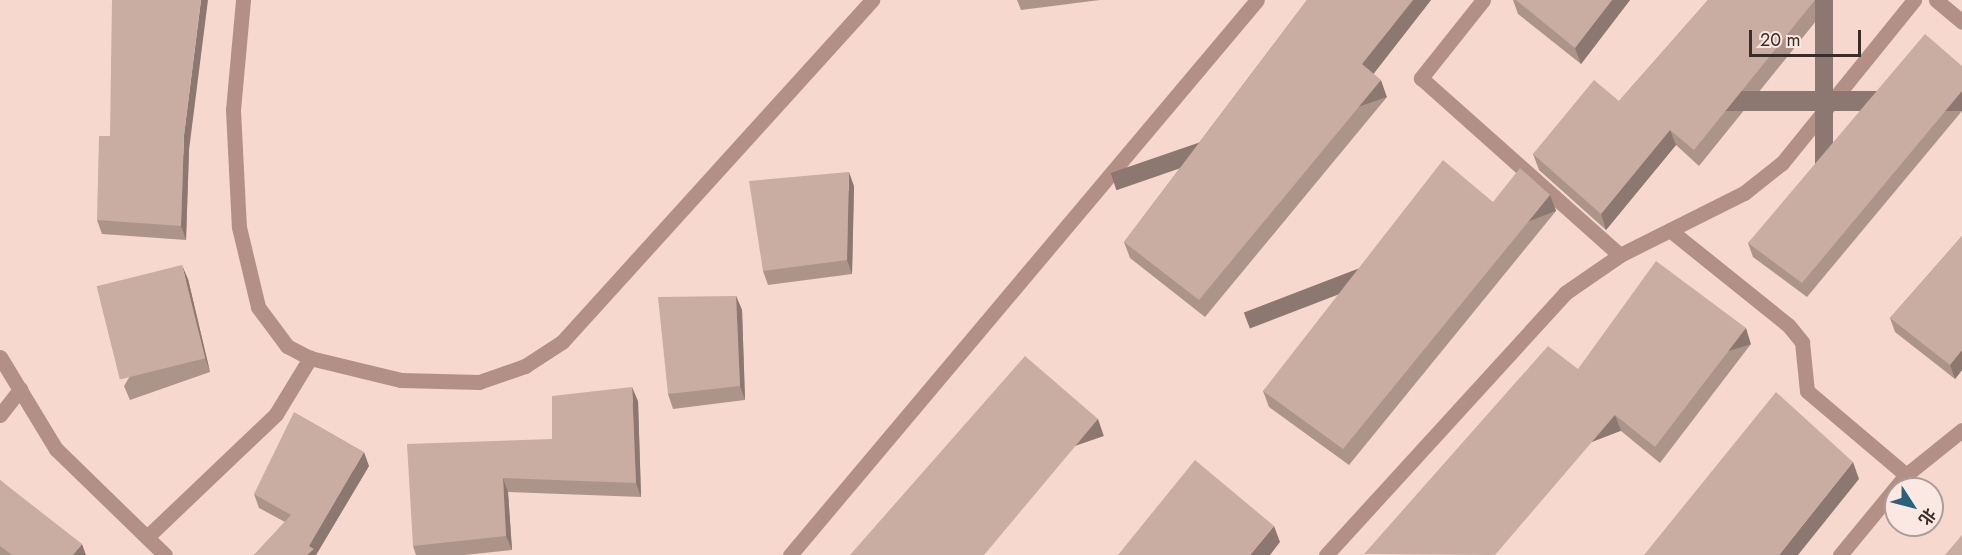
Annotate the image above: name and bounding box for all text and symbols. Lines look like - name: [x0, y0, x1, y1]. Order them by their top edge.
- scale bar: [1752, 18, 1864, 56]
- text: 20 m: [1760, 27, 1800, 53]
- north arrow: [1884, 477, 1944, 537]
- text: 北: [1913, 503, 1941, 530]

